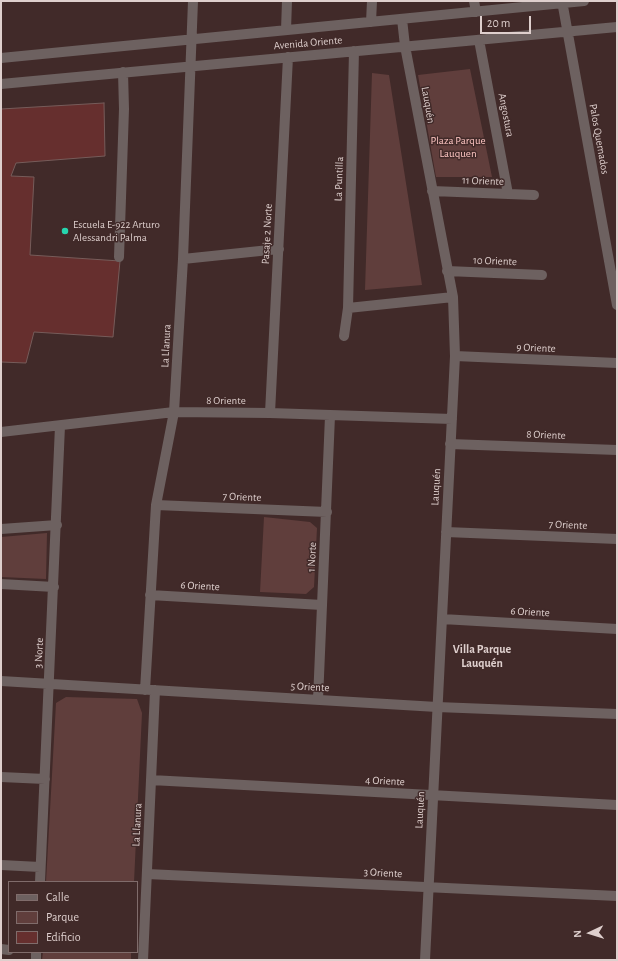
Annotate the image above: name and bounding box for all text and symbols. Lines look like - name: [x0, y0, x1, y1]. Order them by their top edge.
- scale bar: [482, 8, 533, 34]
- text: 20 m: [487, 17, 510, 29]
- street label: Avenida Oriente: [273, 33, 343, 53]
- street label: Lauquén: [418, 86, 438, 124]
- street label: Angostura: [495, 92, 517, 138]
- street label: Palos Quemados: [586, 103, 612, 175]
- park label: Plaza Parque Lauquen: [430, 134, 486, 160]
- street label: La Puntilla: [332, 156, 346, 202]
- street label: 11 Oriente: [462, 174, 504, 188]
- street label: Pasaje 2 Norte: [259, 203, 275, 265]
- place label: Escuela E-922 Arturo Alessandri Palma: [73, 218, 160, 244]
- marker: Escuela E-922 Arturo Alessandri Palma: [60, 226, 70, 236]
- street label: 10 Oriente: [473, 254, 517, 268]
- street label: La Llanura: [158, 324, 174, 368]
- street label: 9 Oriente: [516, 341, 556, 355]
- street label: 8 Oriente: [206, 394, 246, 408]
- street label: 8 Oriente: [526, 428, 566, 442]
- street label: Lauquén: [428, 468, 444, 506]
- street label: 7 Oriente: [222, 490, 262, 504]
- street label: 7 Oriente: [548, 518, 588, 532]
- street label: 1 Norte: [305, 542, 319, 572]
- street label: 6 Oriente: [180, 578, 220, 594]
- street label: 6 Oriente: [510, 604, 550, 620]
- street label: 3 Norte: [32, 637, 46, 669]
- district label: Villa Parque Lauquén: [453, 642, 511, 670]
- street label: 5 Oriente: [290, 679, 330, 695]
- street label: 4 Oriente: [365, 773, 405, 789]
- street label: Lauquén: [412, 791, 428, 829]
- street label: La Llanura: [129, 803, 145, 847]
- street label: 3 Oriente: [363, 865, 403, 881]
- legend: [8, 881, 138, 953]
- text: Calle: [46, 891, 69, 903]
- text: Parque: [46, 911, 79, 923]
- north arrow: [570, 913, 610, 953]
- text: N: [572, 930, 583, 938]
- text: Edificio: [46, 931, 81, 943]

